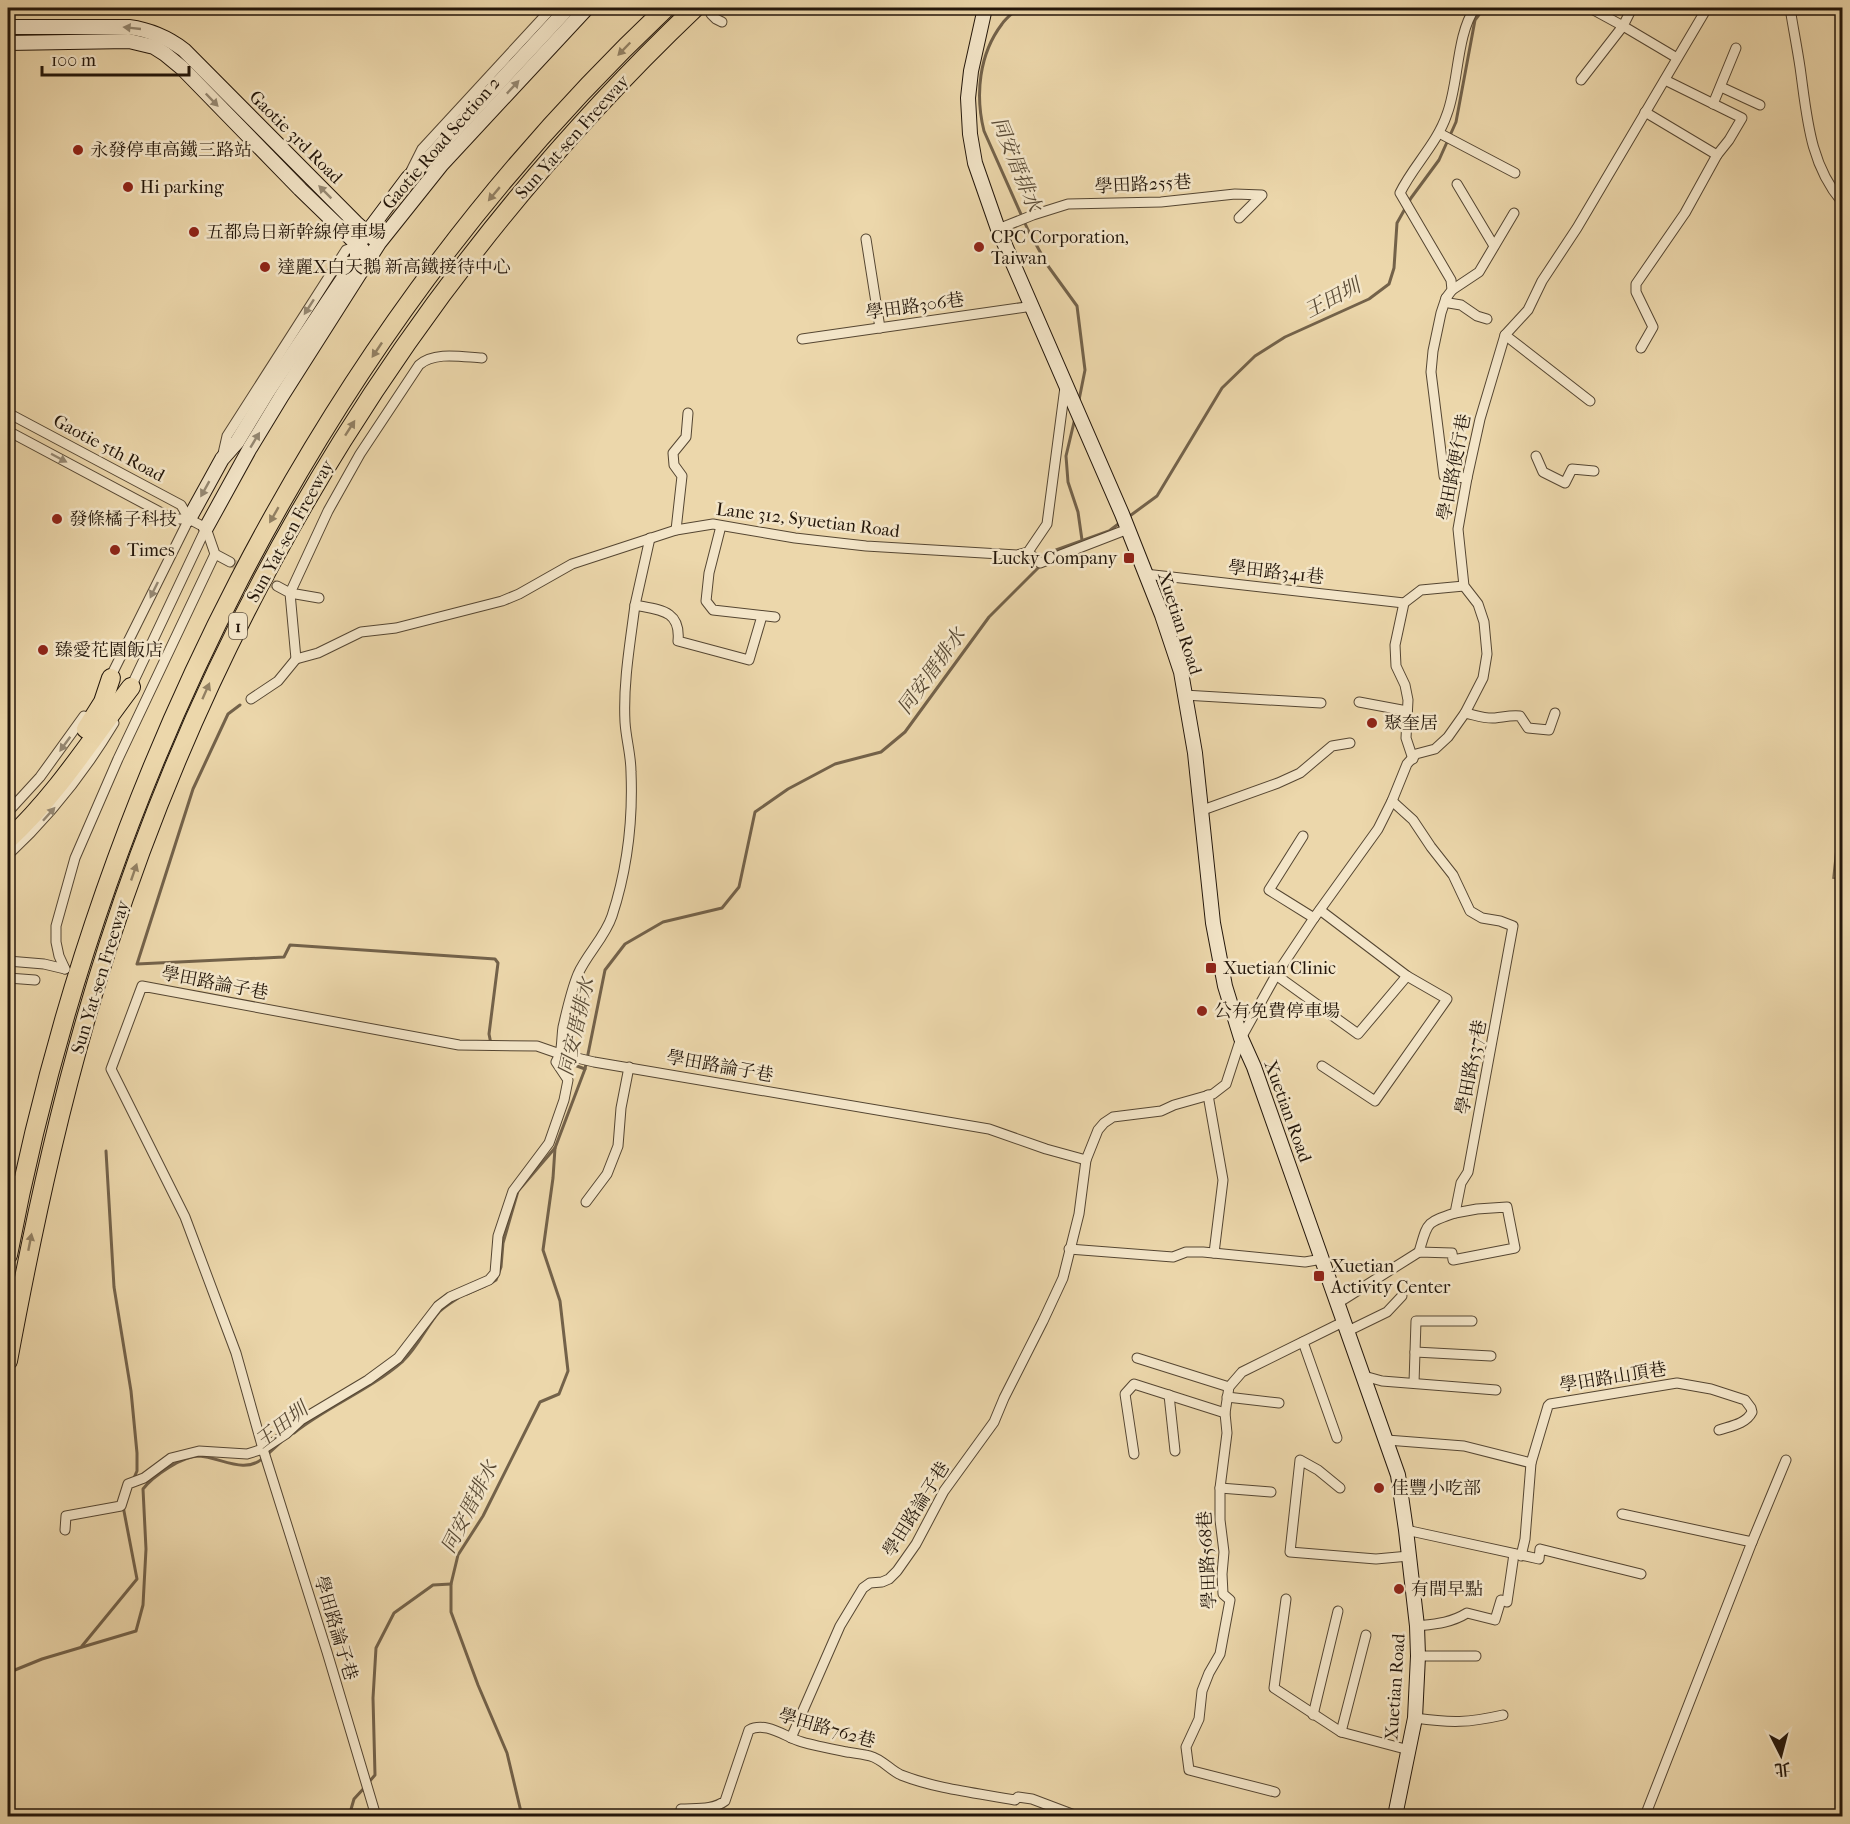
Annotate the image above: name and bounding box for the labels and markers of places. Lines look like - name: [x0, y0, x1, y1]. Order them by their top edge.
- place label: 永發停車高鐵三路站: [90, 140, 252, 161]
- marker: 永發停車高鐵三路站: [71, 143, 85, 157]
- place label: Hi parking: [140, 177, 224, 198]
- marker: Hi parking: [121, 180, 135, 194]
- place label: 五都烏日新幹線停車場: [206, 222, 386, 243]
- marker: 五都烏日新幹線停車場: [187, 225, 201, 239]
- place label: CPC Corporation, Taiwan: [991, 227, 1129, 269]
- marker: CPC Corporation, Taiwan: [972, 240, 986, 254]
- place label: 達麗X白天鵝 新高鐵接待中心: [277, 257, 511, 278]
- marker: 達麗X白天鵝 新高鐵接待中心: [258, 260, 272, 274]
- place label: 發條橘子科技: [69, 509, 177, 530]
- marker: 發條橘子科技: [50, 512, 64, 526]
- place label: Times: [127, 540, 175, 561]
- marker: Times: [108, 543, 122, 557]
- place label: Lucky Company: [992, 548, 1118, 569]
- marker: Lucky Company: [1122, 551, 1136, 565]
- place label: 臻愛花園飯店: [55, 640, 163, 661]
- marker: 臻愛花園飯店: [36, 643, 50, 657]
- place label: 聚奎居: [1384, 713, 1438, 734]
- marker: 聚奎居: [1365, 716, 1379, 730]
- place label: Xuetian Clinic: [1223, 958, 1336, 979]
- marker: Xuetian Clinic: [1204, 961, 1218, 975]
- place label: 公有免費停車場: [1214, 1001, 1340, 1022]
- marker: 公有免費停車場: [1195, 1004, 1209, 1018]
- place label: Xuetian Activity Center: [1330, 1256, 1451, 1298]
- marker: Xuetian Activity Center: [1312, 1269, 1326, 1283]
- place label: 佳豐小吃部: [1391, 1478, 1481, 1499]
- marker: 佳豐小吃部: [1372, 1481, 1386, 1495]
- place label: 有間早點: [1411, 1579, 1483, 1600]
- marker: 有間早點: [1392, 1582, 1406, 1596]

